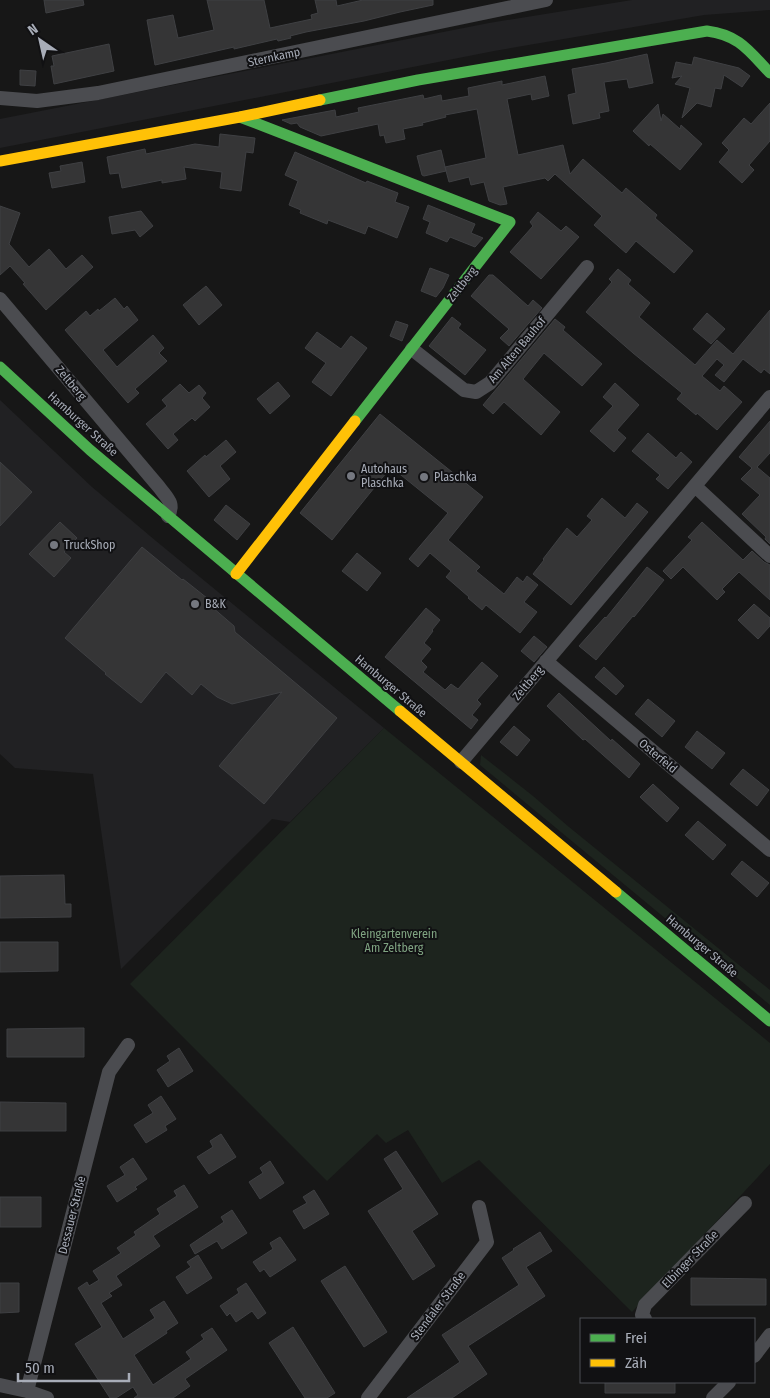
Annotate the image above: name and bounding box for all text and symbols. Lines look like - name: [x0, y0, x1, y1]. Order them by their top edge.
- north arrow: [15, 15, 65, 65]
- text: N: [25, 20, 41, 39]
- street label: Sternkamp: [247, 45, 301, 69]
- street label: Zeltberg: [444, 263, 480, 304]
- street label: Am Alten Bauhof: [485, 313, 549, 386]
- street label: Zeltberg: [53, 363, 90, 403]
- street label: Hamburger Straße: [45, 389, 121, 459]
- place label: Autohaus Plaschka: [361, 462, 407, 490]
- marker: Autohaus Plaschka: [345, 470, 357, 482]
- place label: Plaschka: [434, 470, 477, 484]
- marker: Plaschka: [418, 471, 430, 483]
- place label: TruckShop: [64, 538, 115, 552]
- marker: TruckShop: [48, 539, 60, 551]
- place label: B&K: [205, 597, 227, 611]
- marker: B&K: [189, 598, 201, 610]
- street label: Hamburger Straße: [352, 652, 430, 720]
- street label: Zeltberg: [510, 663, 547, 703]
- street label: Osterfeld: [636, 736, 680, 776]
- street label: Hamburger Straße: [663, 912, 741, 980]
- park label: Kleingartenverein Am Zeltberg: [351, 927, 437, 955]
- street label: Dessauer Straße: [56, 1174, 88, 1255]
- street label: Elbinger Straße: [659, 1227, 721, 1291]
- street label: Stendaler Straße: [408, 1269, 468, 1343]
- legend: [580, 1318, 755, 1383]
- text: Frei: [625, 1329, 647, 1347]
- scale bar: [18, 1350, 129, 1382]
- text: Zäh: [625, 1354, 647, 1372]
- text: 50 m: [25, 1359, 55, 1377]

